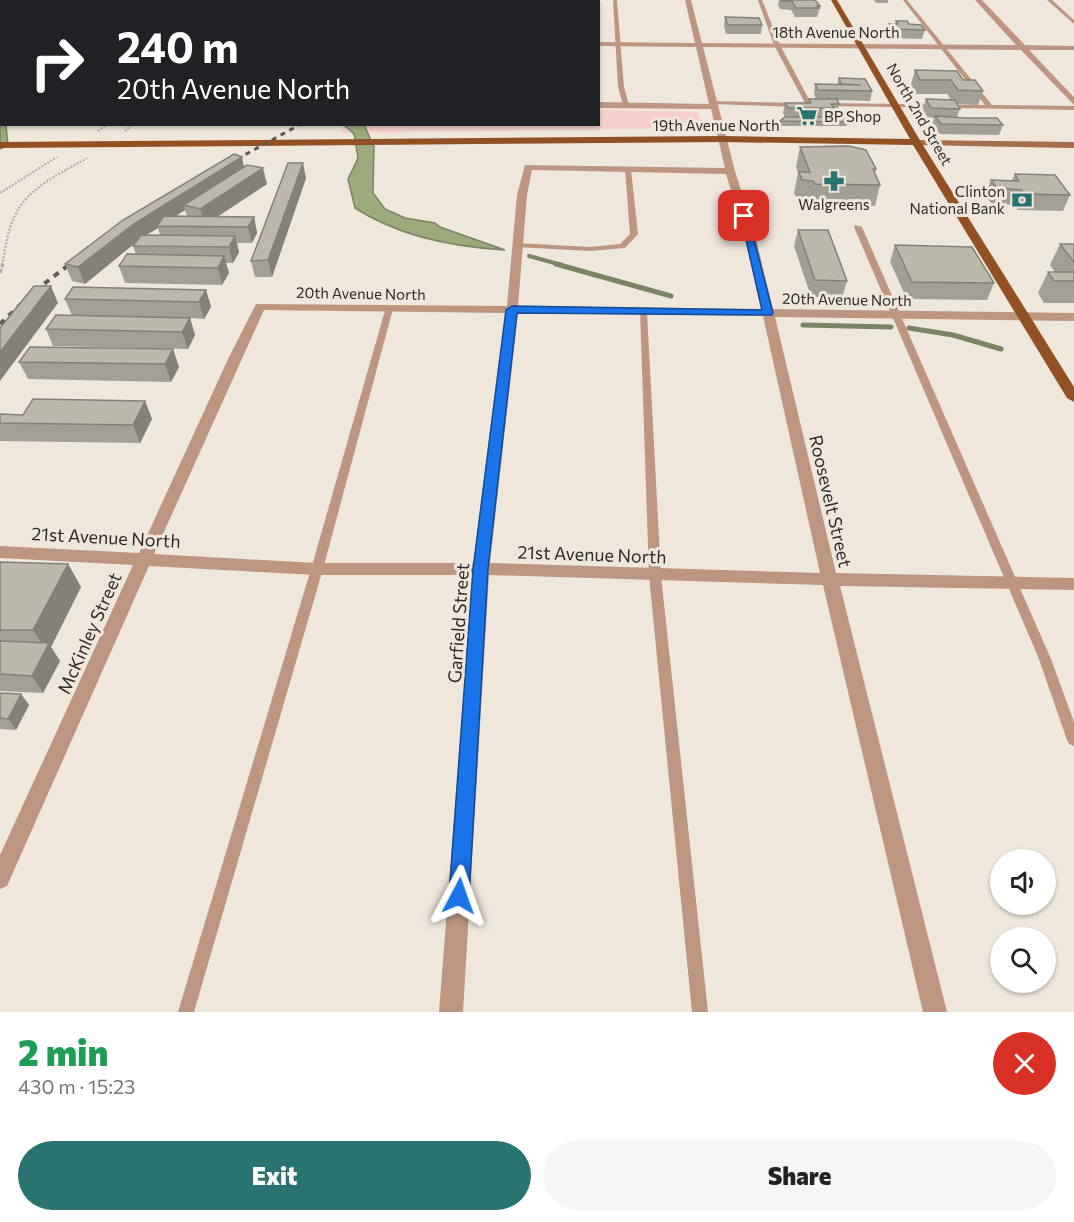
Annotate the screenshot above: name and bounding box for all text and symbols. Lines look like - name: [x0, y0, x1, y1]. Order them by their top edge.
- text: 240 m: [117, 20, 239, 72]
- street label: 18th Avenue North: [772, 23, 900, 41]
- icon: right: [18, 24, 96, 102]
- street label: North 2nd Street: [884, 60, 956, 168]
- text: 20th Avenue North: [117, 72, 350, 105]
- supermarket icon: BP Shop: [795, 104, 819, 128]
- place label: BP Shop: [824, 107, 881, 125]
- street label: 19th Avenue North: [652, 116, 780, 134]
- pharmacy icon: Walgreens: [822, 169, 846, 193]
- place label: Clinton National Bank: [910, 182, 1005, 217]
- bank icon: Clinton National Bank: [1010, 188, 1034, 212]
- pin: [718, 190, 769, 241]
- place label: Walgreens: [798, 195, 870, 213]
- icon: arrive: [727, 199, 760, 232]
- street label: 20th Avenue North: [296, 283, 426, 303]
- street label: 20th Avenue North: [782, 289, 912, 309]
- street label: Roosevelt Street: [805, 433, 857, 569]
- street label: 21st Avenue North: [31, 522, 181, 552]
- street label: 21st Avenue North: [517, 540, 667, 568]
- street label: Garfield Street: [443, 562, 473, 684]
- street label: McKinley Street: [52, 569, 126, 697]
- map controls: [990, 849, 1056, 993]
- button: sound: [990, 849, 1056, 915]
- position arrow: [427, 864, 491, 928]
- button: search: [990, 927, 1056, 993]
- text: 2 min: [18, 1029, 108, 1073]
- button: close: [993, 1032, 1056, 1095]
- text: 430 m · 15:23: [18, 1074, 135, 1098]
- button: Exit: [18, 1141, 531, 1210]
- button: Share: [543, 1141, 1056, 1210]

